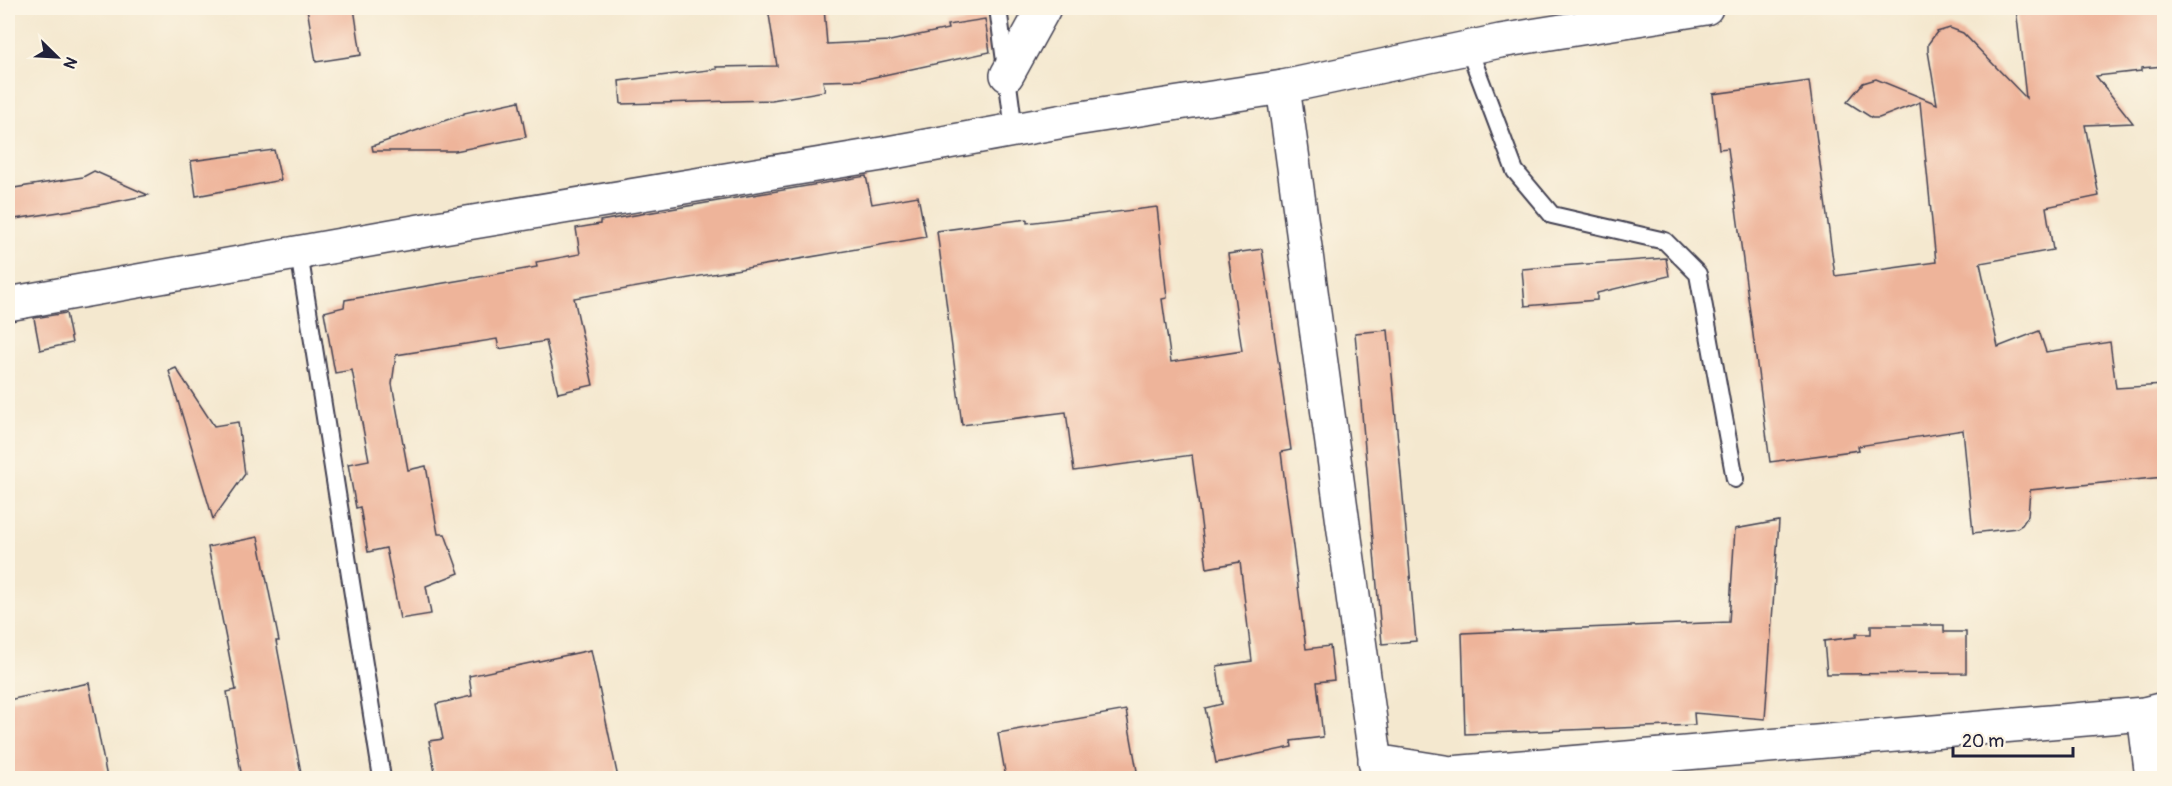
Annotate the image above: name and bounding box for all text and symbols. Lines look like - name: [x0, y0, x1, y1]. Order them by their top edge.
- north arrow: [27, 27, 87, 87]
- text: N: [58, 54, 81, 72]
- scale bar: [1953, 720, 2073, 758]
- text: 20 m: [1962, 730, 2004, 753]

